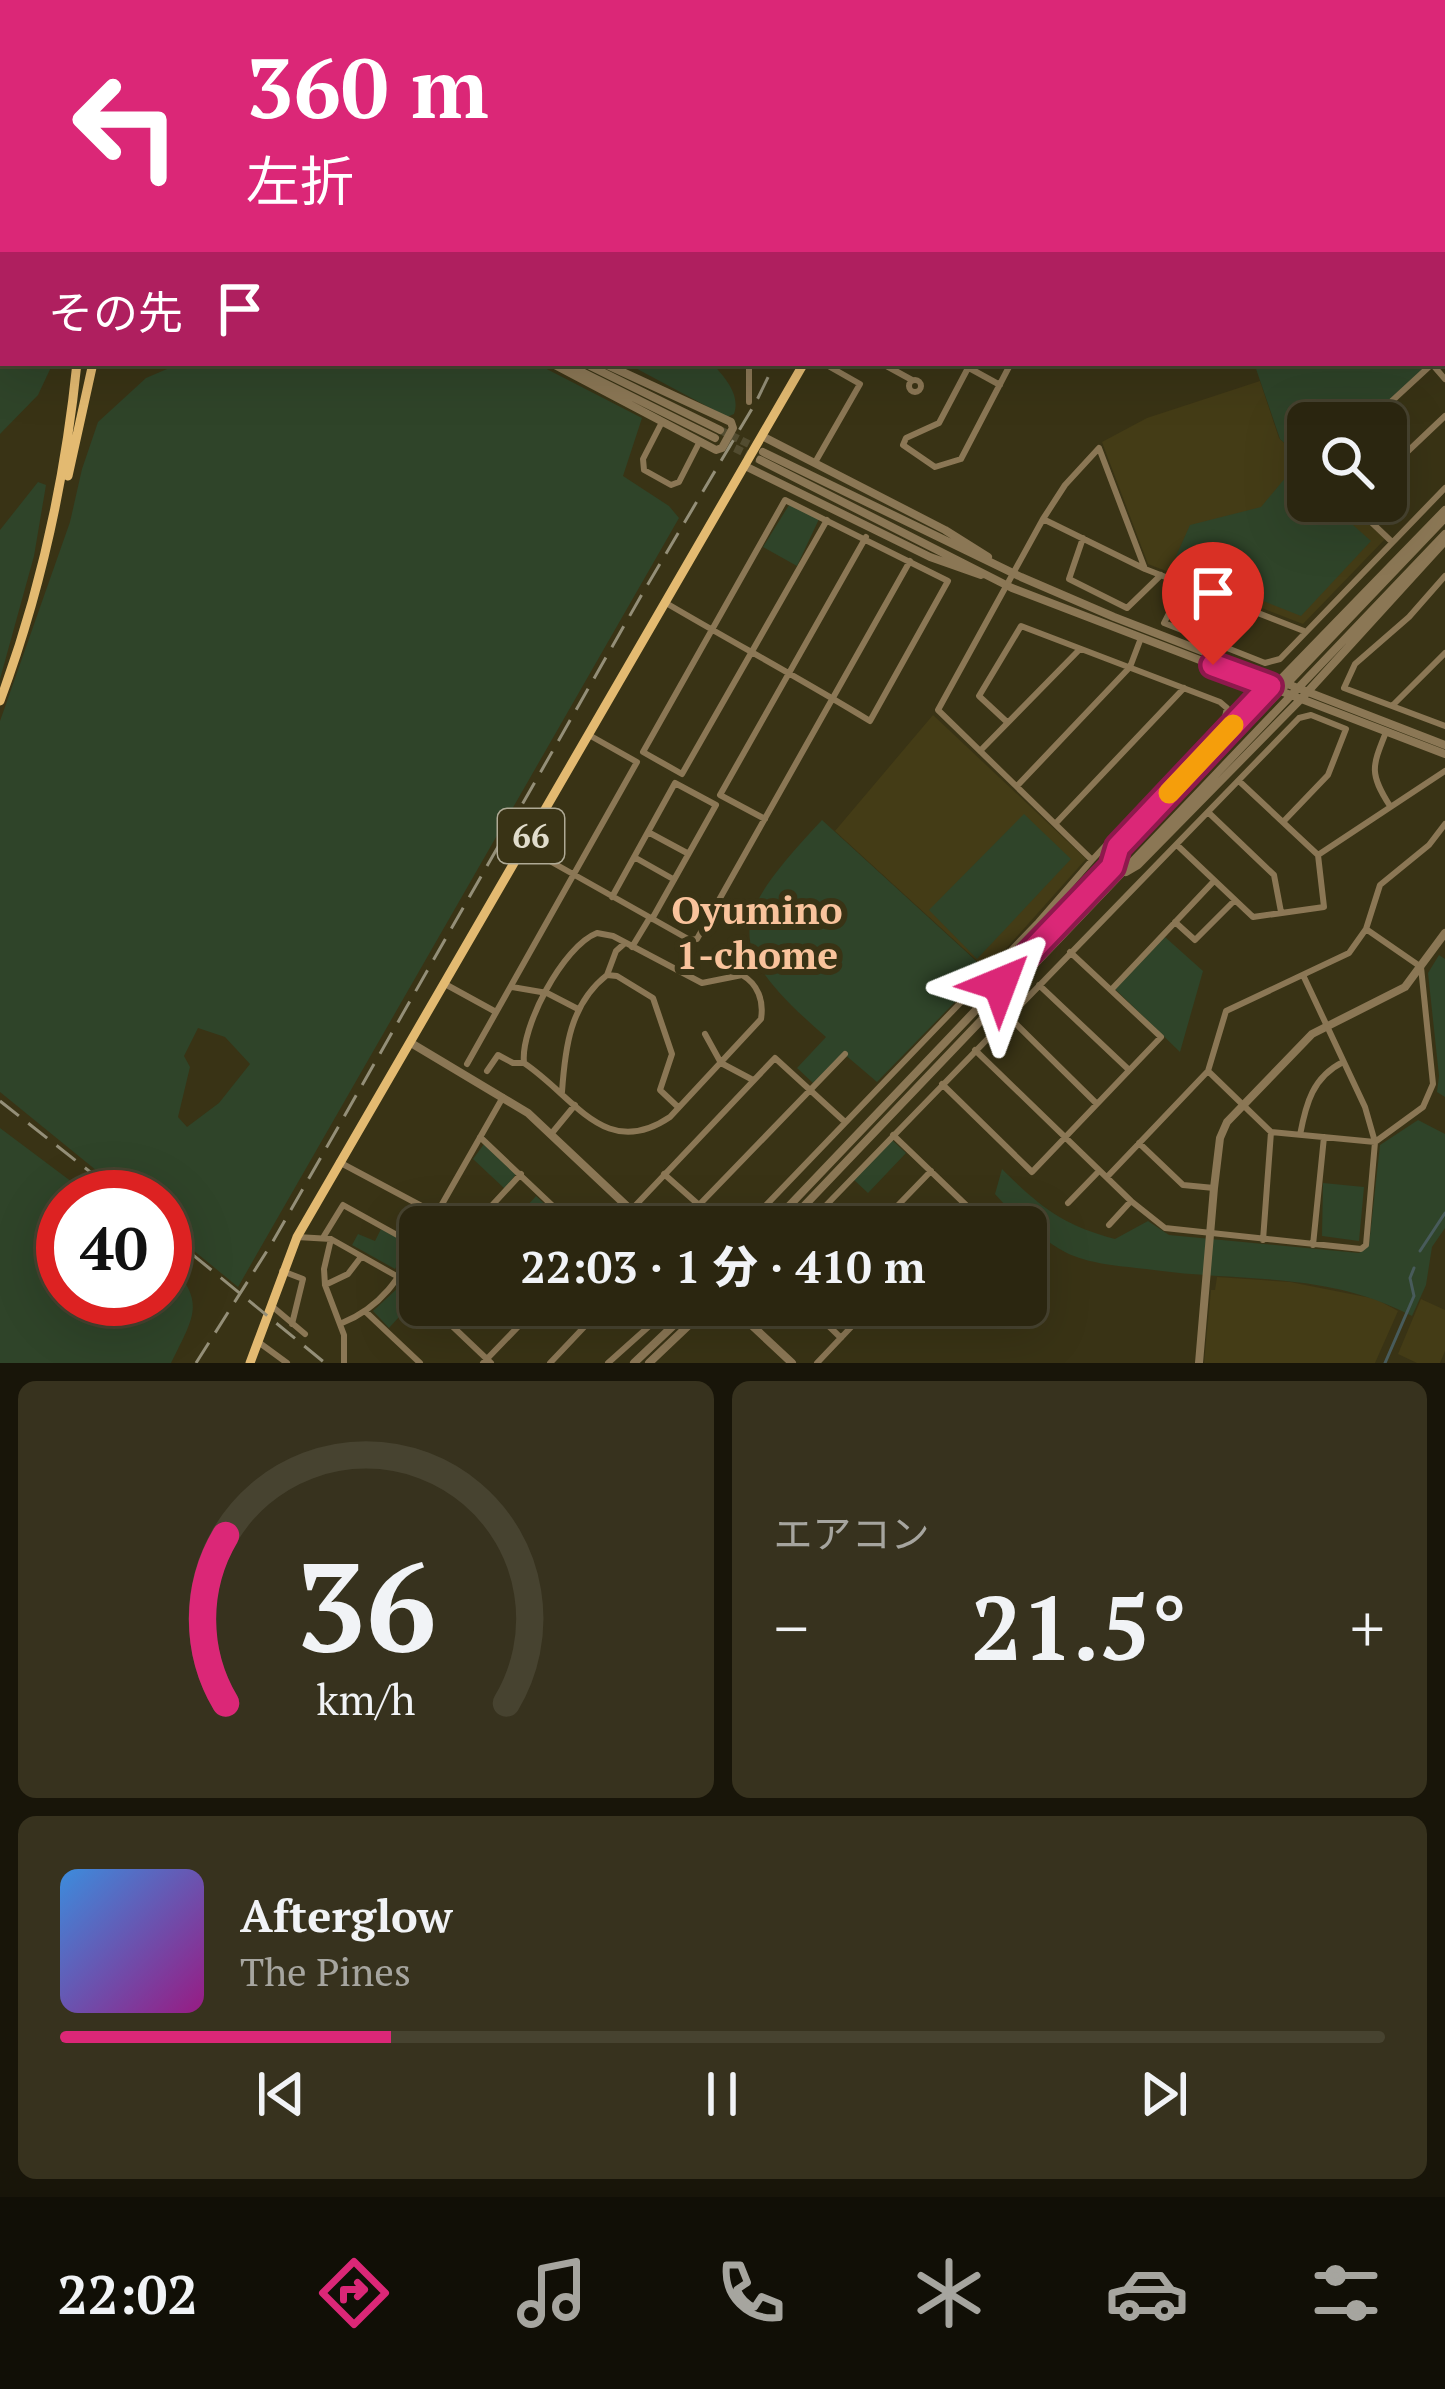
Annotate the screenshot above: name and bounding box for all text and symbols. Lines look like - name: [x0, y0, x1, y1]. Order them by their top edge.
- text: 360 m: [246, 31, 489, 142]
- icon: left: [48, 48, 204, 204]
- text: 左折: [246, 145, 354, 216]
- icon: arrive: [207, 276, 273, 342]
- text: その先: [48, 282, 183, 342]
- map controls: [1287, 402, 1407, 522]
- button: search: [1287, 402, 1407, 522]
- pin: [1162, 542, 1264, 665]
- icon: arrive: [1180, 560, 1246, 626]
- road number: 66: [498, 809, 564, 863]
- district label: Oyumino 1-chome: [671, 883, 843, 980]
- position arrow: [937, 921, 1063, 1047]
- speed limit sign: 40: [36, 1170, 192, 1326]
- text: 22:03 · 1 分 · 410 m: [521, 1236, 925, 1296]
- text: エアコン: [774, 1507, 930, 1559]
- text: 36: [295, 1522, 436, 1688]
- text: 21.5°: [971, 1566, 1187, 1686]
- text: −: [774, 1583, 809, 1671]
- text: +: [1350, 1583, 1385, 1671]
- text: km/h: [316, 1669, 415, 1726]
- text: Afterglow: [240, 1885, 453, 1945]
- text: The Pines: [240, 1945, 411, 1997]
- icon: previous: [248, 2061, 314, 2127]
- icon: pause: [689, 2061, 755, 2127]
- icon: next: [1131, 2061, 1197, 2127]
- icon: directions: [312, 2251, 396, 2335]
- icon: music: [510, 2251, 594, 2335]
- icon: phone: [709, 2251, 793, 2335]
- icon: climate: [907, 2251, 991, 2335]
- icon: car: [1105, 2251, 1189, 2335]
- icon: filters: [1304, 2251, 1388, 2335]
- text: 22:02: [57, 2258, 198, 2329]

